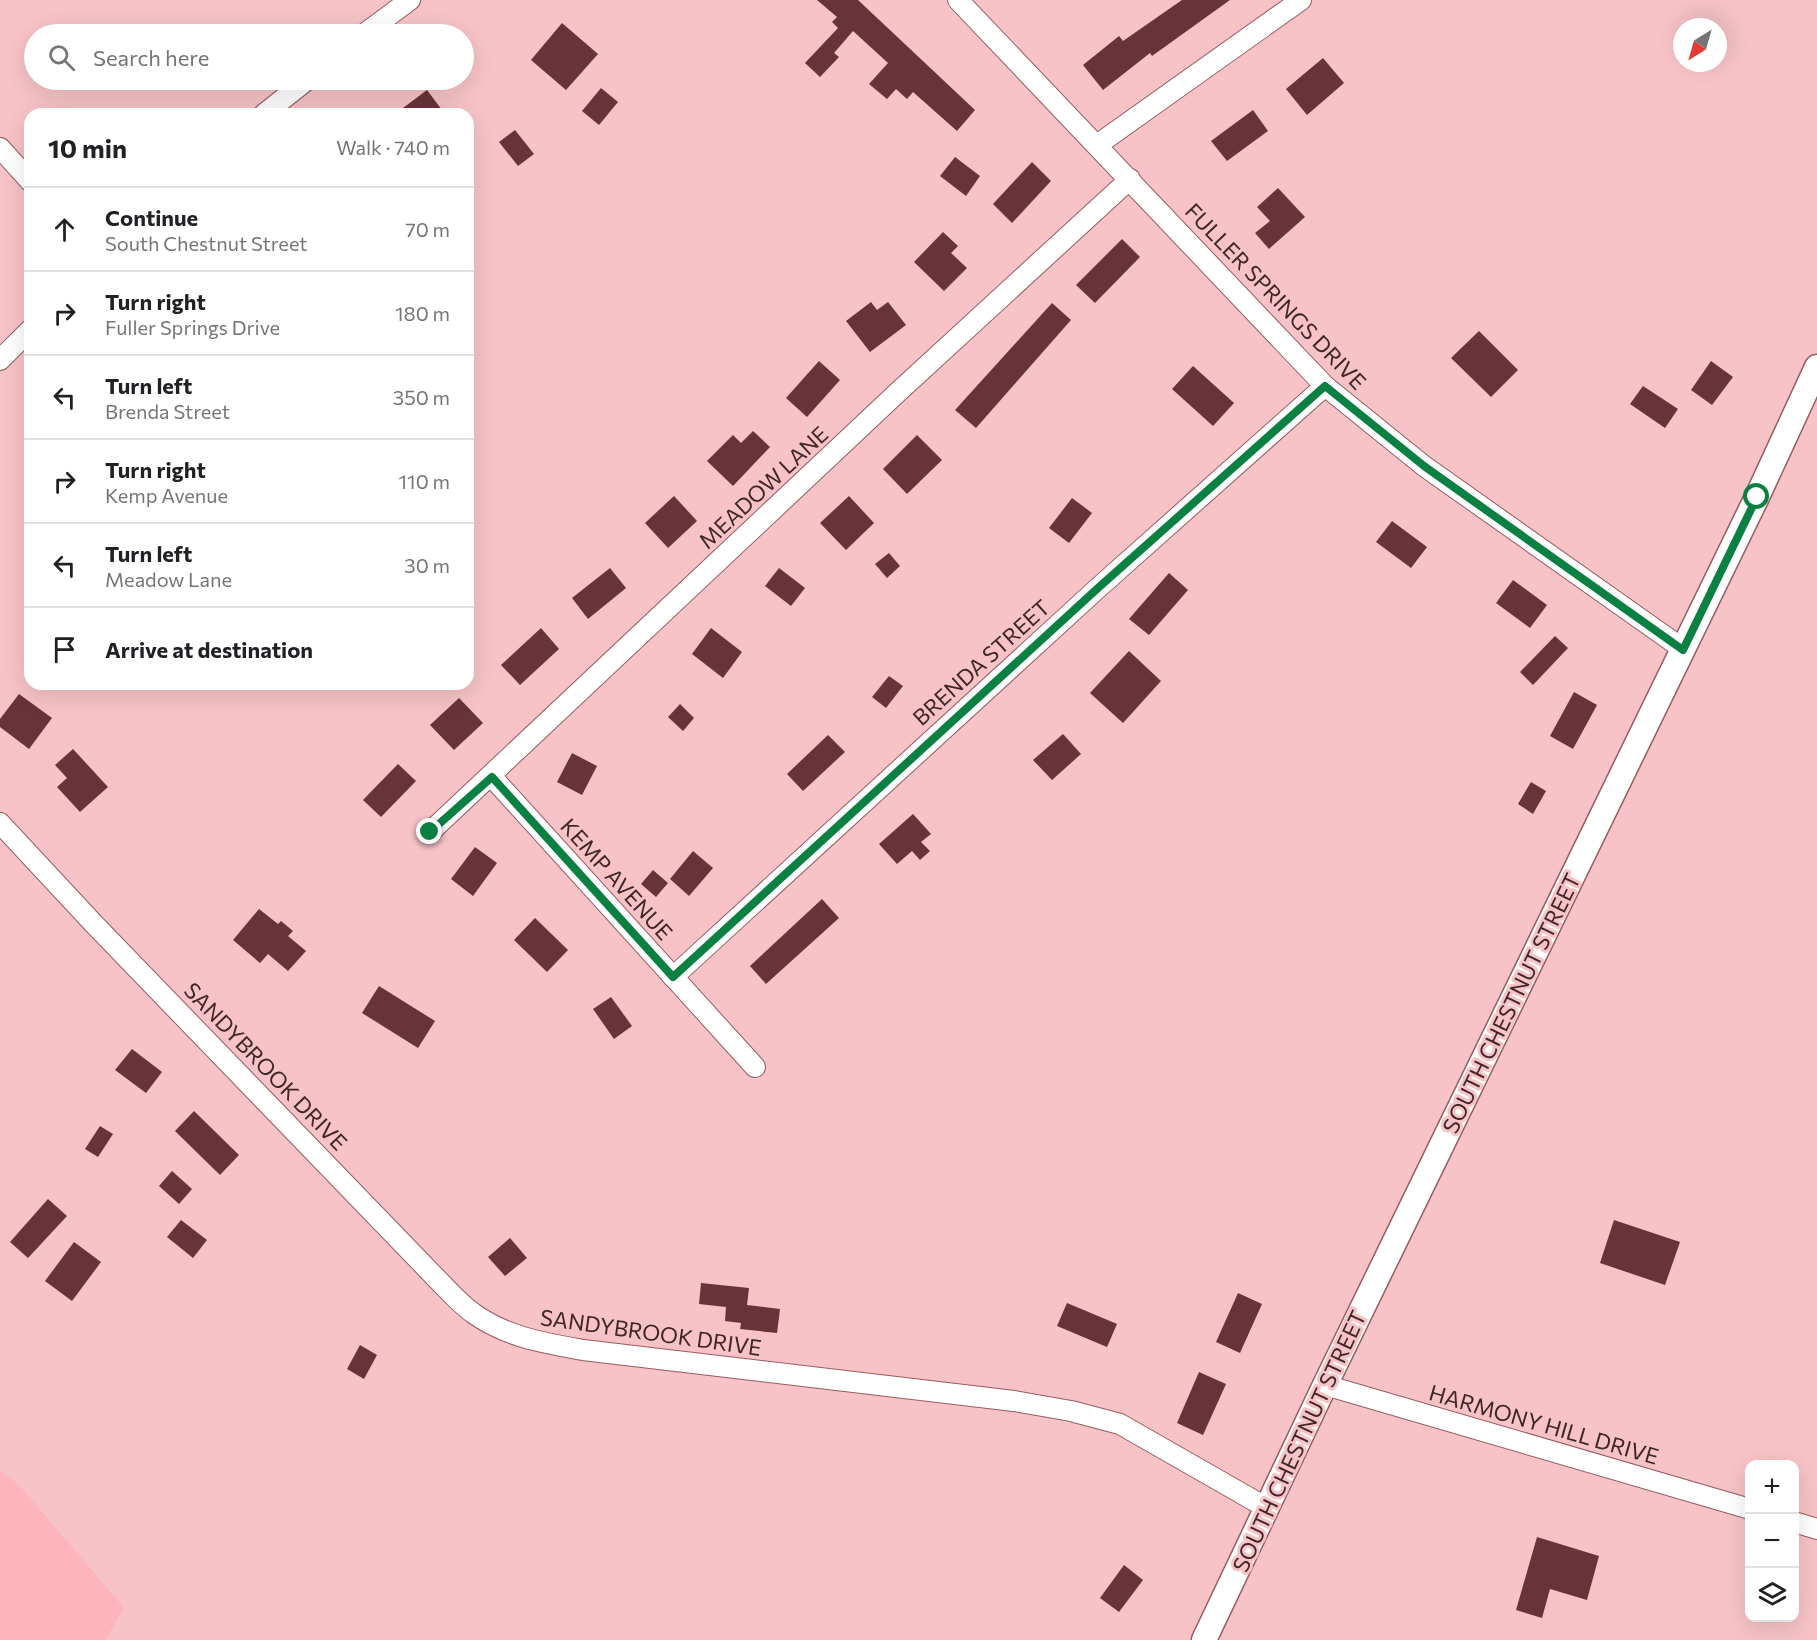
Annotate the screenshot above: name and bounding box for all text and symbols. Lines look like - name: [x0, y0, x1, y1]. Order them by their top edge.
- north arrow: [1673, 18, 1727, 72]
- search box: [24, 24, 474, 90]
- icon: search: [45, 41, 78, 74]
- text: Search here: [93, 44, 209, 71]
- text: 10 min: [48, 132, 127, 163]
- text: Walk · 740 m: [336, 135, 450, 159]
- street label: FULLER SPRINGS DRIVE: [1180, 197, 1372, 395]
- text: Continue: [105, 204, 198, 231]
- icon: ahead: [48, 213, 81, 246]
- text: 70 m: [405, 217, 450, 241]
- text: South Chestnut Street: [105, 231, 308, 255]
- text: Turn right: [105, 288, 206, 315]
- icon: right: [48, 297, 81, 330]
- text: 180 m: [395, 301, 450, 325]
- text: Fuller Springs Drive: [105, 315, 280, 339]
- text: Turn left: [105, 372, 192, 399]
- icon: left: [48, 381, 81, 414]
- text: 350 m: [393, 385, 450, 409]
- text: Brenda Street: [105, 399, 230, 423]
- street label: MEADOW LANE: [693, 420, 833, 554]
- text: Turn right: [105, 456, 206, 483]
- icon: right: [48, 465, 81, 498]
- text: 110 m: [399, 469, 450, 493]
- text: Kemp Avenue: [105, 483, 228, 507]
- route start: [1743, 483, 1769, 509]
- text: Turn left: [105, 540, 192, 567]
- icon: left: [48, 549, 81, 582]
- text: 30 m: [404, 553, 450, 577]
- text: Meadow Lane: [105, 567, 232, 591]
- street label: BRENDA STREET: [907, 593, 1055, 731]
- icon: arrive: [48, 633, 81, 666]
- text: Arrive at destination: [105, 636, 313, 663]
- street label: KEMP AVENUE: [555, 813, 679, 945]
- route end: [416, 818, 442, 844]
- street label: SOUTH CHESTNUT STREET: [1436, 869, 1586, 1137]
- street label: SANDYBROOK DRIVE: [179, 976, 353, 1156]
- street label: SANDYBROOK DRIVE: [539, 1303, 763, 1361]
- street label: SOUTH CHESTNUT STREET: [1226, 1306, 1372, 1576]
- street label: HARMONY HILL DRIVE: [1426, 1378, 1662, 1470]
- map controls: [1745, 1460, 1799, 1622]
- button: +: [1745, 1460, 1799, 1514]
- button: −: [1745, 1514, 1799, 1568]
- button: layers: [1745, 1568, 1799, 1622]

